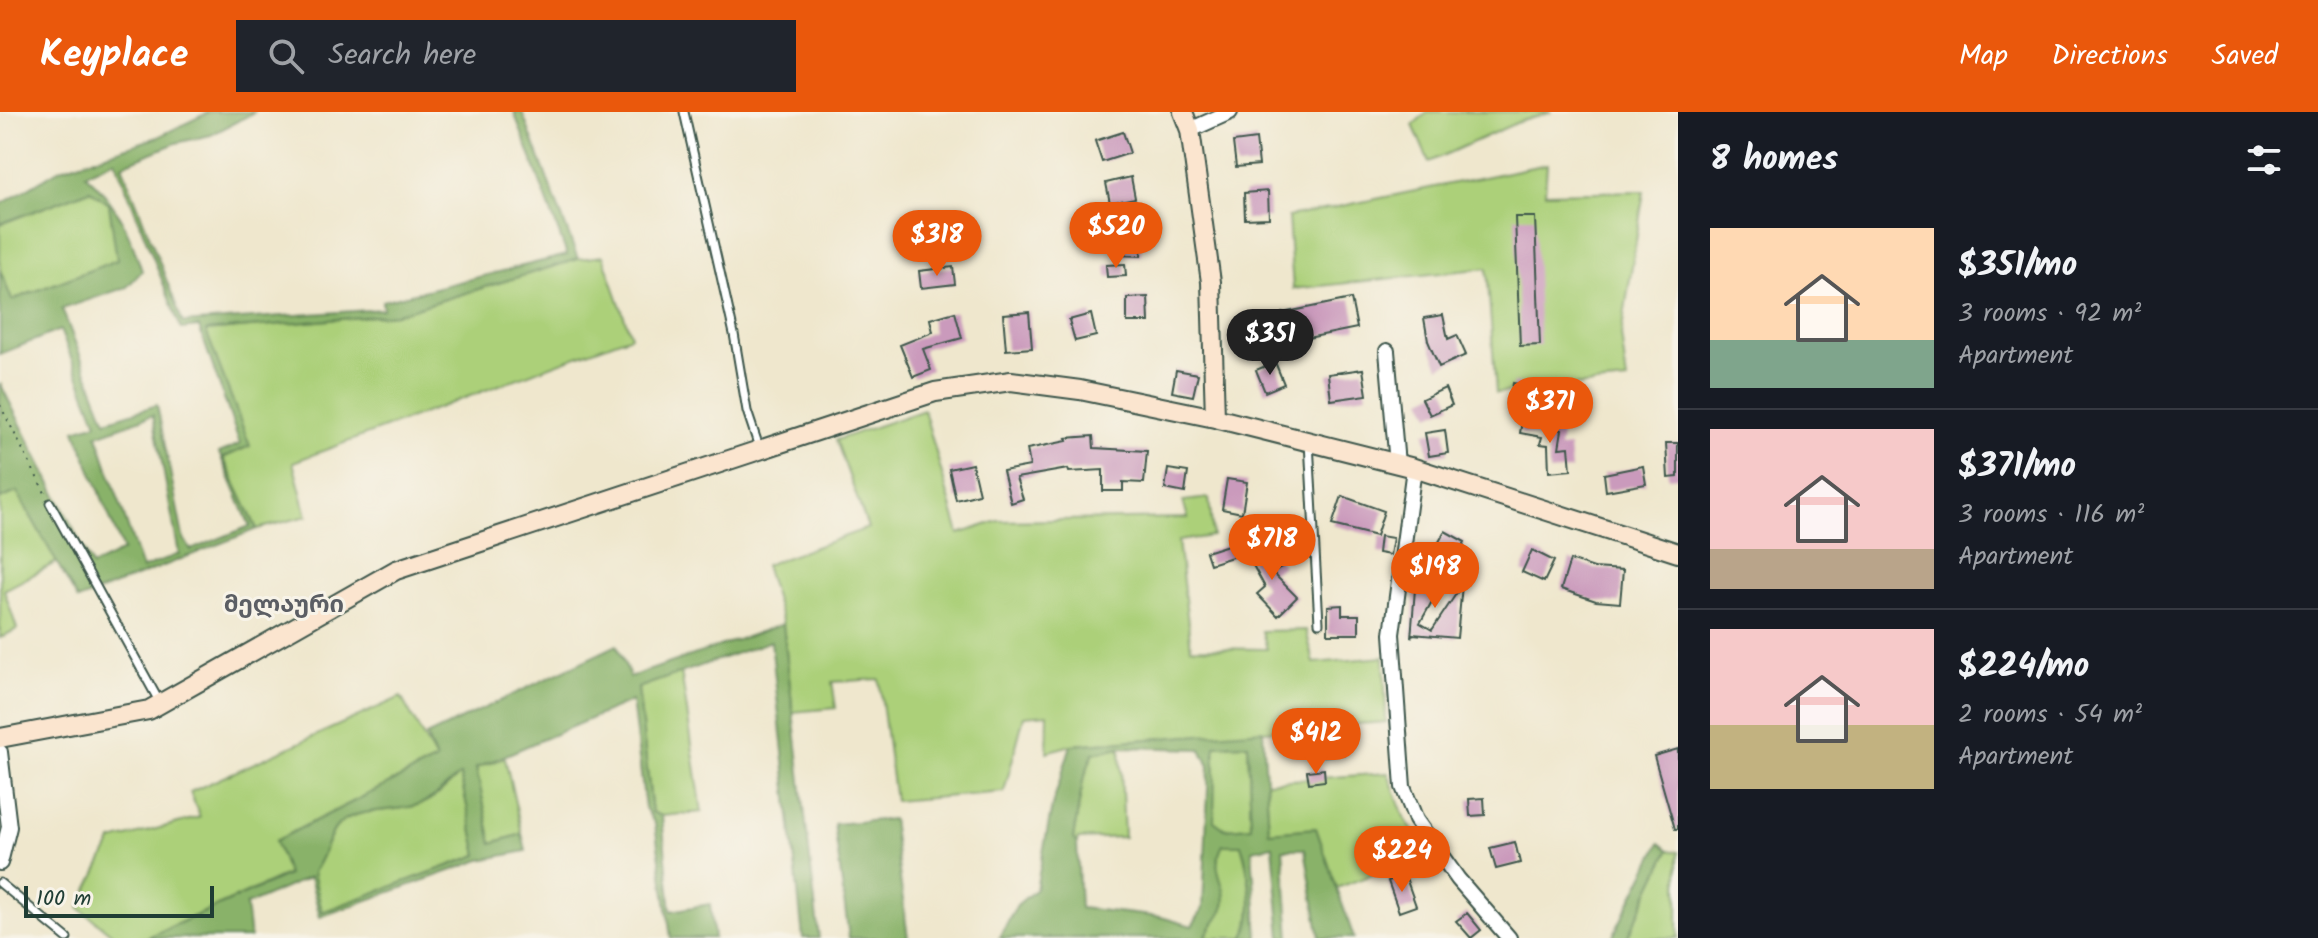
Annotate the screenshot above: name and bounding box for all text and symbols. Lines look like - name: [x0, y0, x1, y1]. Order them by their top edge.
- search box: [236, 20, 796, 92]
- text: Keyplace: [40, 26, 188, 86]
- text: Search here: [328, 32, 476, 80]
- icon: search: [264, 34, 308, 78]
- text: Map: [1959, 34, 2008, 79]
- text: Directions: [2052, 34, 2168, 79]
- text: Saved: [2212, 34, 2278, 79]
- text: 8 homes: [1710, 133, 1838, 187]
- icon: filters: [2242, 138, 2286, 182]
- pin: $520: [1069, 202, 1163, 270]
- text: $520: [1087, 207, 1145, 249]
- pin: $318: [890, 210, 984, 278]
- text: $318: [911, 215, 963, 257]
- text: $351/mo: [1958, 239, 2077, 293]
- icon: home: [1774, 260, 1870, 356]
- text: 3 rooms · 92 m²: [1958, 293, 2141, 335]
- pin: $351: [1223, 309, 1317, 377]
- text: $351: [1245, 314, 1295, 356]
- text: Apartment: [1958, 335, 2073, 377]
- pin: $371: [1503, 377, 1597, 445]
- text: $371: [1525, 382, 1575, 424]
- text: $371/mo: [1958, 440, 2076, 494]
- icon: home: [1774, 461, 1870, 557]
- text: 3 rooms · 116 m²: [1958, 494, 2144, 536]
- pin: $718: [1225, 514, 1319, 582]
- text: $718: [1247, 519, 1297, 561]
- text: Apartment: [1958, 536, 2073, 578]
- pin: $198: [1388, 542, 1482, 610]
- text: $198: [1409, 547, 1461, 589]
- district label: მელაური: [224, 586, 344, 625]
- text: $224/mo: [1958, 640, 2089, 694]
- icon: home: [1774, 661, 1870, 757]
- text: 2 rooms · 54 m²: [1958, 694, 2142, 736]
- pin: $412: [1269, 708, 1363, 776]
- text: $412: [1290, 713, 1342, 755]
- text: Apartment: [1958, 736, 2073, 778]
- pin: $224: [1355, 826, 1449, 894]
- text: $224: [1372, 831, 1432, 873]
- scale bar: [24, 882, 214, 918]
- text: 100 m: [36, 882, 91, 917]

